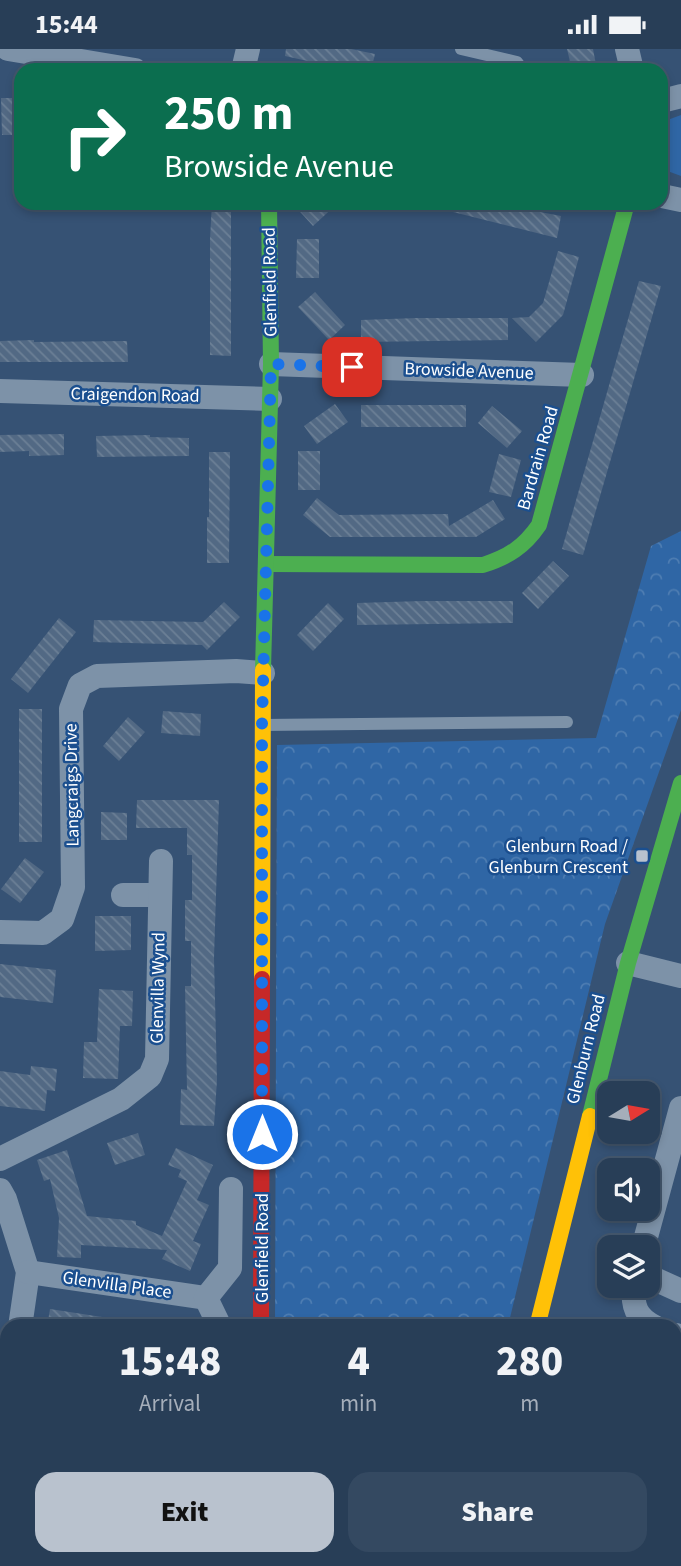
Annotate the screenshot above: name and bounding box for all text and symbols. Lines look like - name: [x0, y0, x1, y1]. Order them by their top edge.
- text: 15:44: [35, 6, 98, 43]
- text: 250 m: [164, 79, 293, 149]
- icon: right: [49, 91, 140, 182]
- text: Browside Avenue: [164, 144, 394, 190]
- street label: Glenfield Road: [257, 227, 283, 337]
- pin: [322, 337, 382, 397]
- icon: arrive: [333, 348, 371, 386]
- street label: Browside Avenue: [404, 356, 534, 386]
- street label: Craigendon Road: [70, 381, 200, 409]
- street label: Bardrain Road: [511, 403, 565, 513]
- street label: Langcraigs Drive: [58, 723, 86, 847]
- place label: Glenburn Road / Glenburn Crescent: [489, 834, 629, 880]
- marker: Glenburn Road / Glenburn Crescent: [634, 848, 650, 864]
- street label: Glenvilla Wynd: [145, 932, 171, 1044]
- street label: Glenburn Road: [560, 991, 612, 1107]
- north arrow: [597, 1081, 660, 1145]
- map controls: [597, 1081, 660, 1298]
- position arrow: [225, 1097, 299, 1171]
- button: sound: [597, 1158, 660, 1221]
- street label: Glenfield Road: [250, 1193, 275, 1303]
- button: layers: [597, 1235, 660, 1298]
- street label: Glenvilla Place: [61, 1265, 173, 1305]
- text: 15:48: [119, 1332, 221, 1392]
- text: 4: [347, 1332, 370, 1392]
- text: 280: [496, 1332, 563, 1392]
- text: Arrival: [139, 1387, 201, 1420]
- text: min: [340, 1387, 377, 1420]
- text: m: [520, 1387, 539, 1420]
- button: Exit: [35, 1472, 334, 1552]
- button: Share: [348, 1472, 647, 1552]

